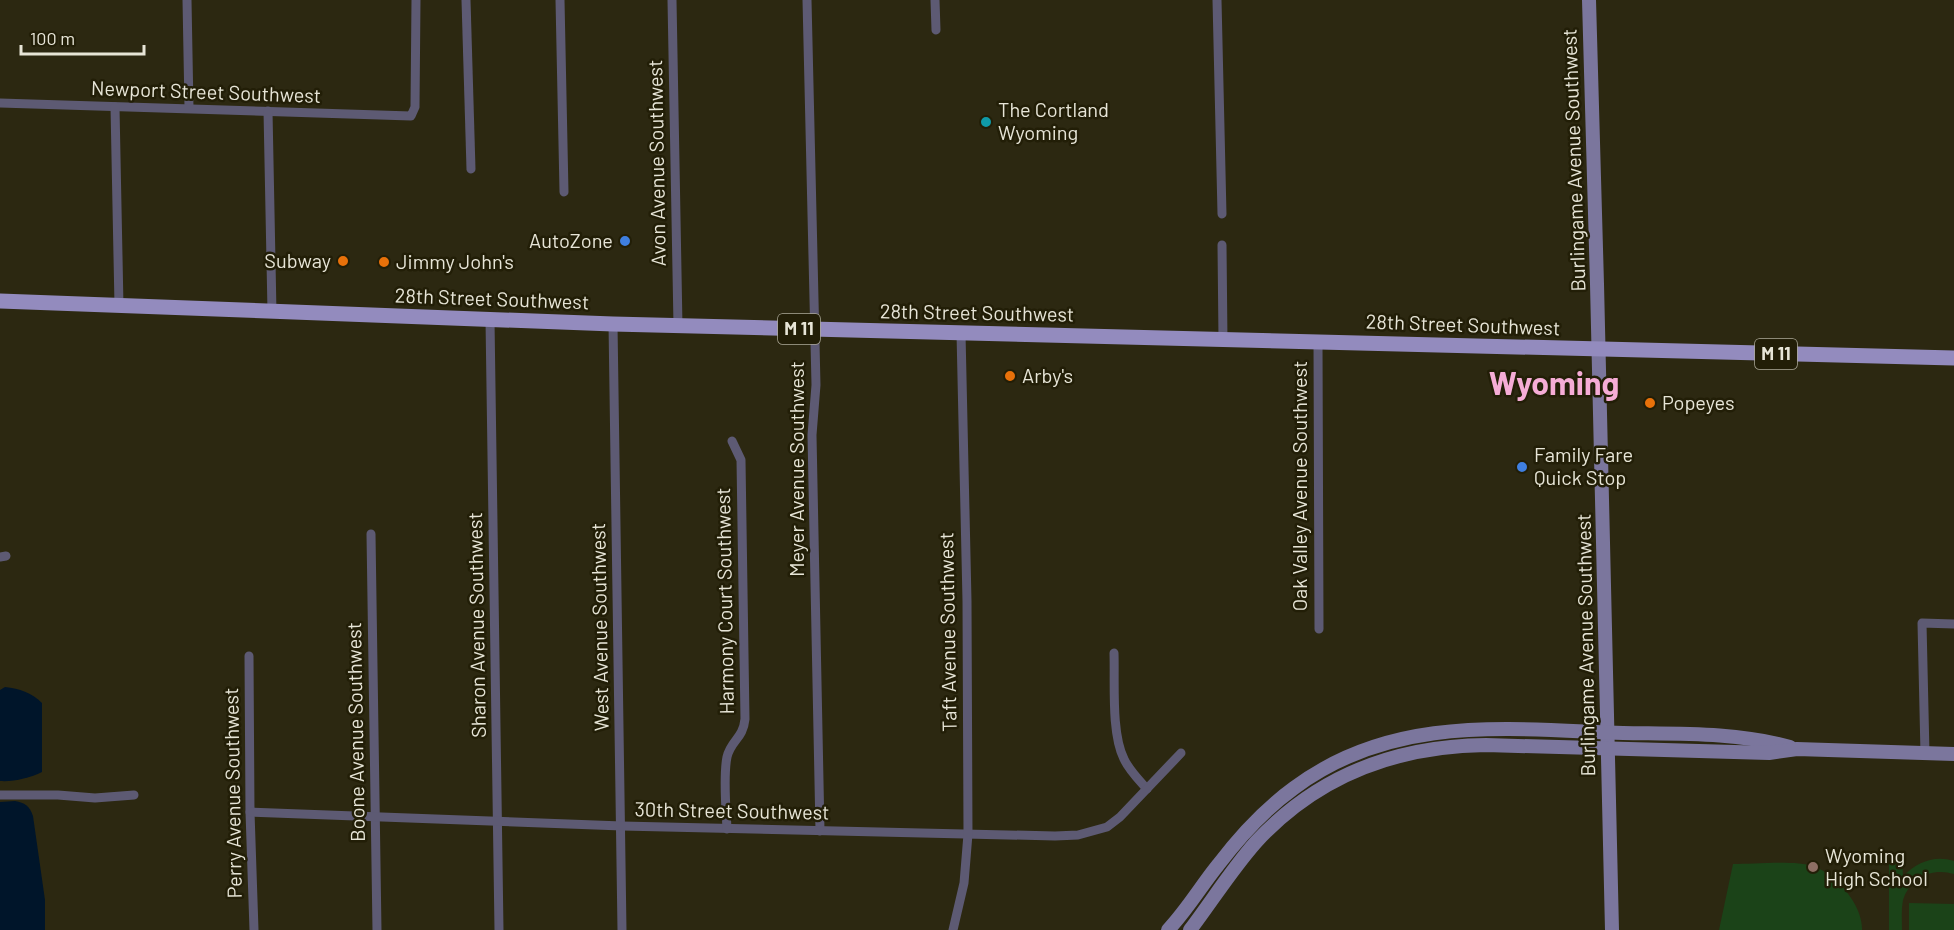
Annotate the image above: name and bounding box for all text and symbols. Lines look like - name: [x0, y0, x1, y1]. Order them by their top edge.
- scale bar: [21, 18, 144, 56]
- text: 100 m: [30, 27, 75, 49]
- street label: Burlingame Avenue Southwest: [1556, 28, 1590, 292]
- street label: Avon Avenue Southwest: [642, 60, 670, 267]
- street label: Newport Street Southwest: [91, 75, 321, 107]
- place label: The Cortland Wyoming: [998, 97, 1109, 144]
- marker: The Cortland Wyoming: [979, 115, 993, 129]
- place label: AutoZone: [529, 228, 613, 252]
- marker: AutoZone: [618, 234, 632, 248]
- place label: Subway: [264, 248, 331, 272]
- place label: Jimmy John's: [396, 249, 514, 273]
- marker: Subway: [336, 254, 350, 268]
- marker: Jimmy John's: [377, 255, 391, 269]
- street label: 28th Street Southwest: [394, 283, 590, 313]
- street label: 28th Street Southwest: [880, 298, 1074, 326]
- street label: 28th Street Southwest: [1365, 309, 1561, 339]
- road number: M 11: [778, 314, 820, 344]
- road number: M 11: [1755, 339, 1797, 369]
- street label: Meyer Avenue Southwest: [784, 361, 808, 577]
- street label: Oak Valley Avenue Southwest: [1287, 361, 1311, 611]
- place label: Arby's: [1022, 363, 1073, 387]
- district label: Wyoming: [1489, 363, 1619, 401]
- marker: Arby's: [1003, 369, 1017, 383]
- place label: Popeyes: [1662, 390, 1735, 414]
- marker: Popeyes: [1643, 396, 1657, 410]
- place label: Family Fare Quick Stop: [1534, 442, 1633, 489]
- marker: Family Fare Quick Stop: [1515, 460, 1529, 474]
- street label: Harmony Court Southwest: [710, 487, 738, 715]
- street label: Sharon Avenue Southwest: [462, 512, 490, 738]
- street label: Burlingame Avenue Southwest: [1571, 513, 1599, 777]
- street label: West Avenue Southwest: [585, 523, 613, 731]
- street label: Taft Avenue Southwest: [933, 532, 961, 732]
- street label: Boone Avenue Southwest: [341, 622, 369, 842]
- street label: Perry Avenue Southwest: [218, 687, 246, 899]
- street label: 30th Street Southwest: [634, 796, 830, 824]
- place label: Wyoming High School: [1825, 843, 1928, 890]
- marker: Wyoming High School: [1806, 860, 1820, 874]

